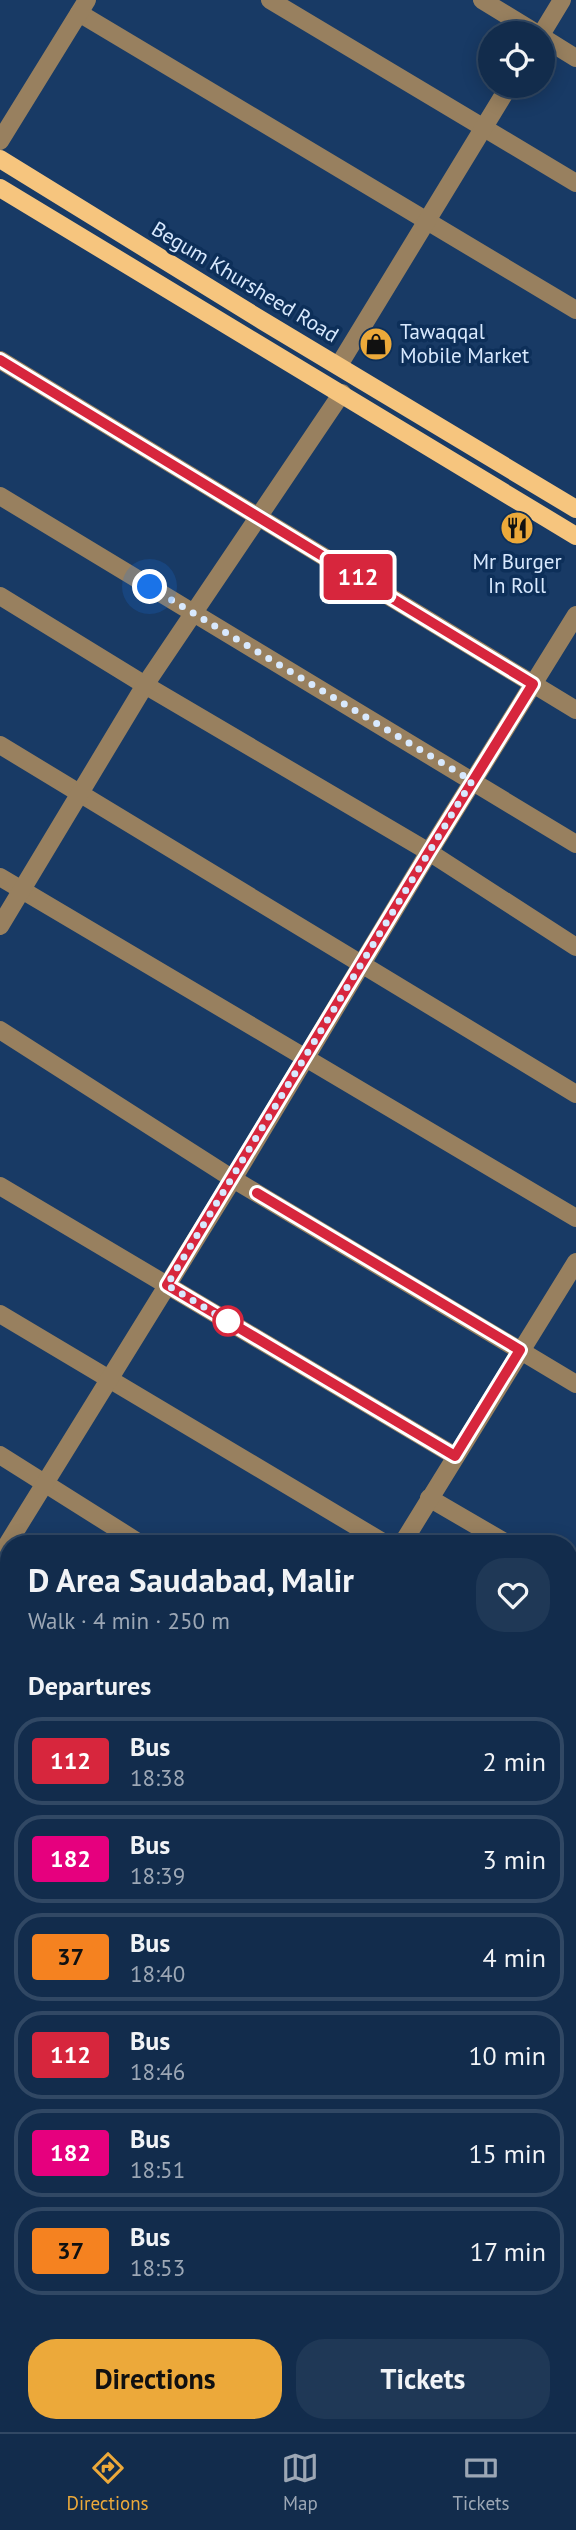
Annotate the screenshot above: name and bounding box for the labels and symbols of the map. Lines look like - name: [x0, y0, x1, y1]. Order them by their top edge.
- street label: Begum Khursheed Road: [147, 215, 344, 348]
- place label: Tawaqqal Mobile Market: [400, 318, 529, 369]
- shop icon: Tawaqqal Mobile Market: [357, 325, 395, 363]
- restaurant icon: Mr Burger In Roll: [498, 509, 536, 547]
- place label: Mr Burger In Roll: [472, 548, 562, 599]
- line badge: 112: [318, 554, 398, 600]
- your location: [132, 569, 167, 604]
- unlabelled marker: [213, 1306, 243, 1336]

